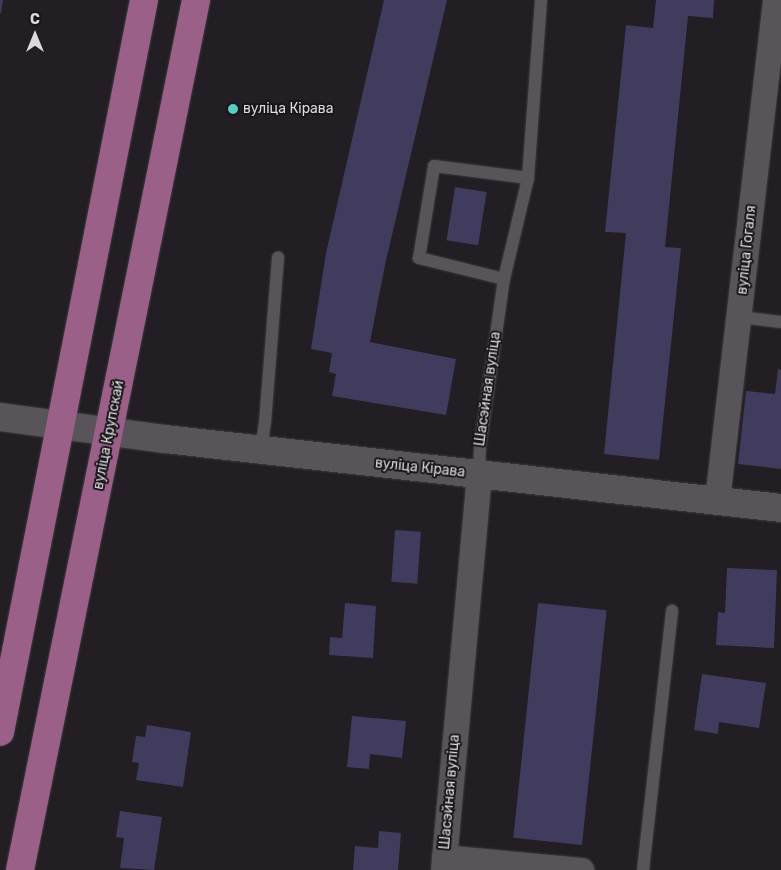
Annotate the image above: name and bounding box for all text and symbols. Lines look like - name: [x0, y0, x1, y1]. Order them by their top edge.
- north arrow: [10, 10, 60, 60]
- text: С: [30, 11, 40, 28]
- place label: вуліца Кірава: [243, 101, 333, 117]
- marker: вуліца Кірава: [227, 103, 239, 115]
- street label: вуліца Гогаля: [734, 205, 760, 295]
- street label: Шасэйная вуліца: [472, 331, 504, 447]
- street label: вуліца Крупскай: [90, 379, 128, 491]
- street label: вуліца Кірава: [374, 455, 466, 481]
- street label: Шасэйная вуліца: [437, 734, 463, 850]

